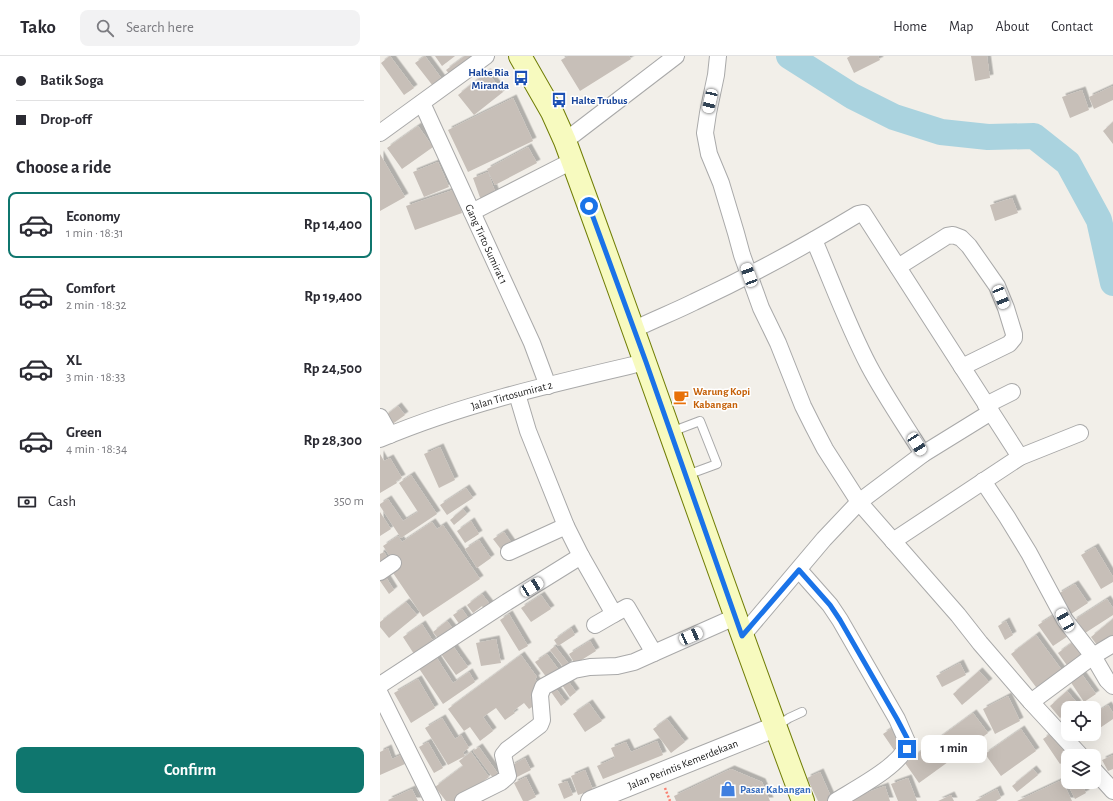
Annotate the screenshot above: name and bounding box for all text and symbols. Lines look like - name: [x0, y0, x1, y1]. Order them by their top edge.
- search box: [80, 10, 360, 46]
- icon: search: [94, 17, 116, 39]
- text: Tako: [20, 18, 56, 37]
- text: Search here: [126, 20, 194, 35]
- text: Home: [893, 20, 927, 34]
- text: Map: [949, 20, 973, 34]
- text: About: [995, 20, 1029, 34]
- text: Contact: [1051, 20, 1093, 34]
- place label: Halte Ria Miranda: [468, 67, 510, 91]
- bus stop icon: Halte Ria Miranda: [512, 69, 530, 87]
- text: Batik Soga: [40, 73, 104, 88]
- car: [701, 88, 719, 114]
- bus stop icon: Halte Trubus: [550, 91, 568, 109]
- place label: Halte Trubus: [571, 95, 627, 106]
- text: Drop-off: [40, 112, 92, 127]
- text: Choose a ride: [16, 159, 111, 177]
- route start: [580, 197, 598, 215]
- street label: Gang Tirto Sumirat 1: [463, 203, 509, 286]
- icon: car: [18, 207, 54, 243]
- text: Economy: [66, 209, 120, 224]
- text: Rp 14,400: [304, 217, 362, 232]
- text: 1 min · 18:31: [66, 227, 124, 240]
- car: [739, 262, 759, 288]
- icon: car: [18, 279, 54, 315]
- text: Comfort: [66, 281, 115, 296]
- car: [991, 284, 1011, 310]
- text: Rp 19,400: [304, 289, 362, 304]
- text: 2 min · 18:32: [66, 299, 126, 312]
- icon: car: [18, 351, 54, 387]
- text: XL: [66, 353, 82, 368]
- text: Rp 24,500: [303, 361, 362, 376]
- text: 3 min · 18:33: [66, 371, 125, 384]
- street label: Jalan Tirtosumirat 2: [470, 379, 554, 412]
- place label: Warung Kopi Kabangan: [693, 386, 750, 410]
- cafe icon: Warung Kopi Kabangan: [672, 388, 690, 406]
- icon: car: [18, 423, 54, 459]
- text: Green: [66, 425, 102, 440]
- car: [905, 431, 929, 457]
- text: Rp 28,300: [303, 433, 362, 448]
- text: 4 min · 18:34: [66, 443, 127, 456]
- icon: cash: [16, 491, 38, 513]
- text: Cash: [48, 494, 76, 509]
- text: 350 m: [334, 495, 364, 508]
- car: [519, 576, 545, 598]
- car: [1054, 607, 1076, 633]
- car: [678, 626, 704, 646]
- map controls: [1061, 701, 1101, 789]
- button: locate: [1061, 701, 1101, 741]
- callout: 1 min: [921, 735, 987, 763]
- street label: Jalan Perintis Kemerdekaan: [626, 738, 740, 792]
- route end: [898, 740, 916, 758]
- text: 1 min: [940, 742, 968, 755]
- button: Confirm: [16, 747, 364, 793]
- button: layers: [1061, 749, 1101, 789]
- shop icon: Pasar Kabangan: [719, 780, 737, 798]
- place label: Pasar Kabangan: [740, 784, 811, 795]

